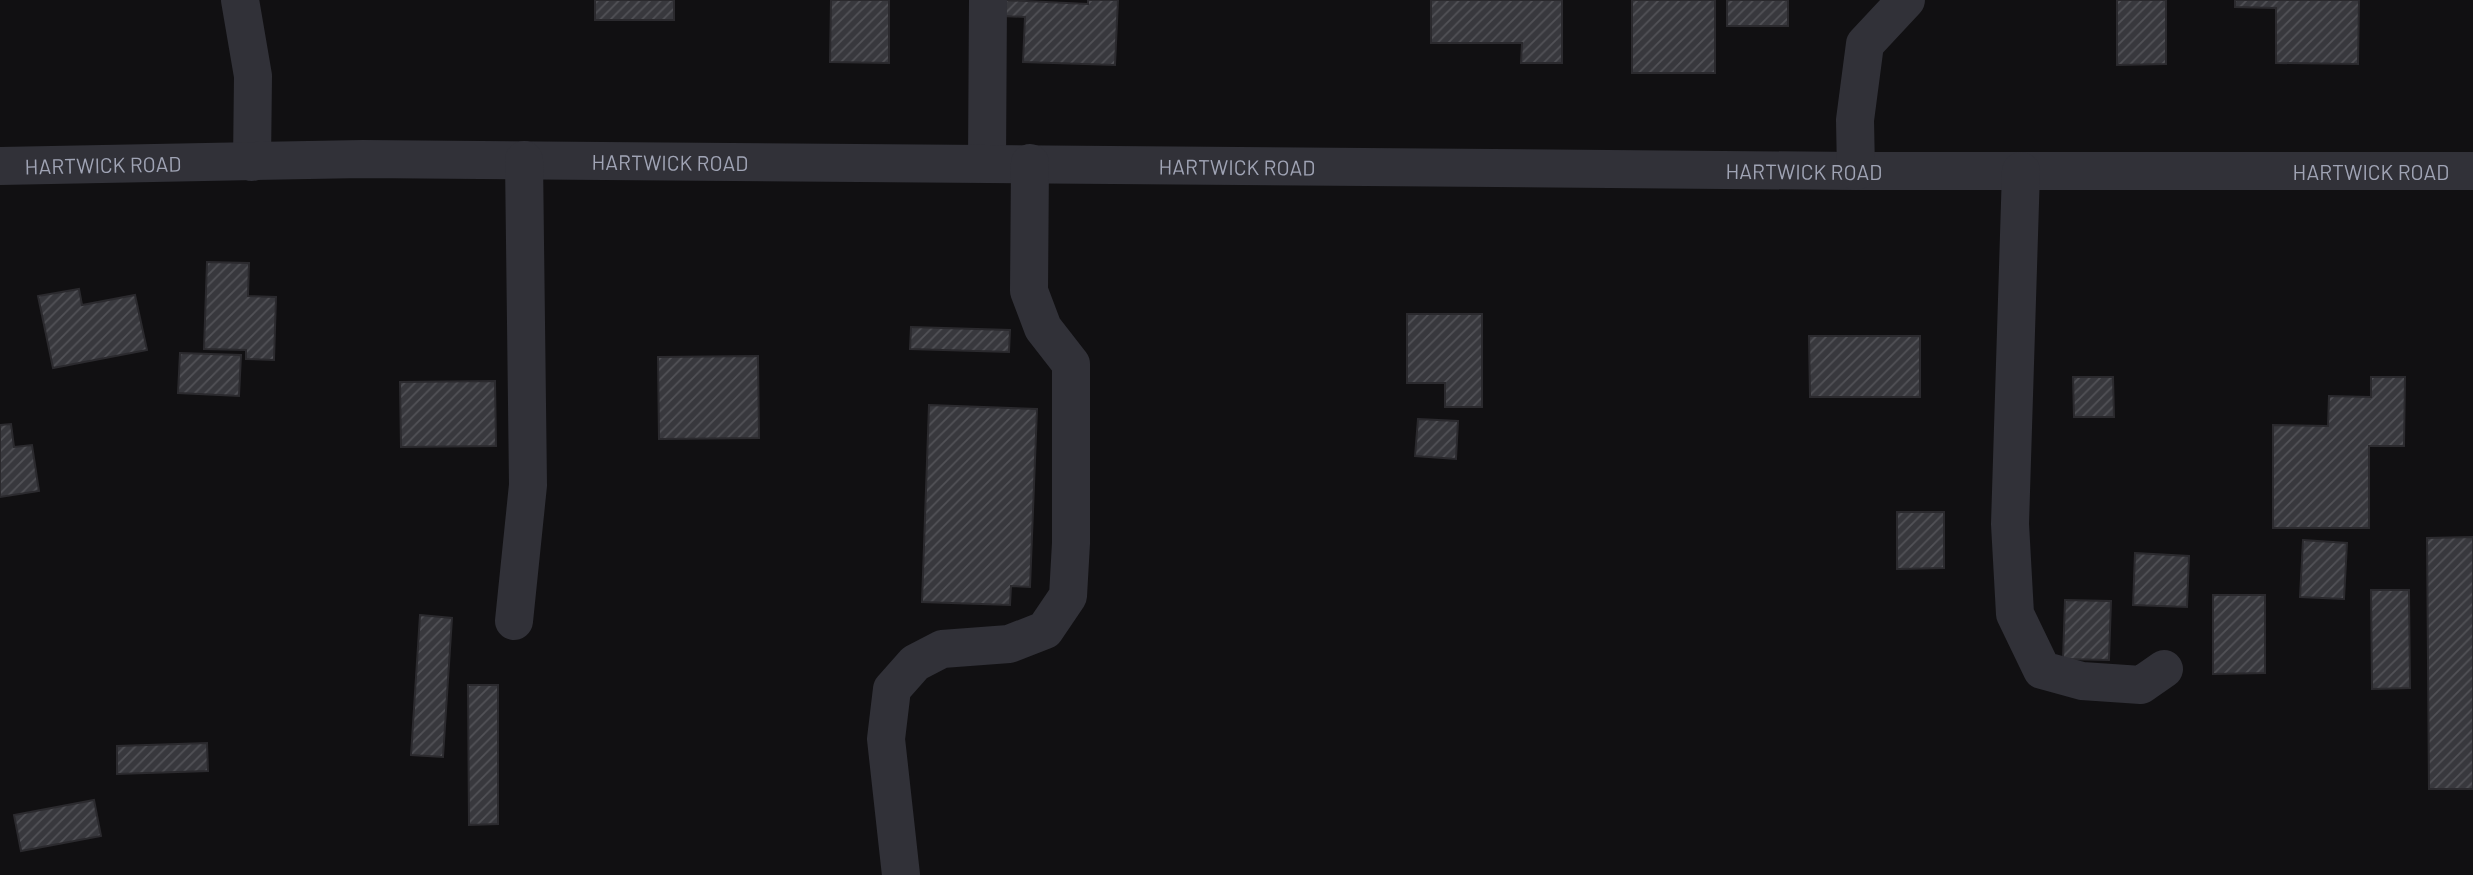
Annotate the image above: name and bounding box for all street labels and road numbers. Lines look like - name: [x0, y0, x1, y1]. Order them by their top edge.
- street label: HARTWICK ROAD: [591, 148, 748, 175]
- street label: HARTWICK ROAD: [24, 150, 182, 178]
- street label: HARTWICK ROAD: [1158, 153, 1315, 179]
- street label: HARTWICK ROAD: [1725, 157, 1882, 184]
- street label: HARTWICK ROAD: [2292, 159, 2449, 184]

